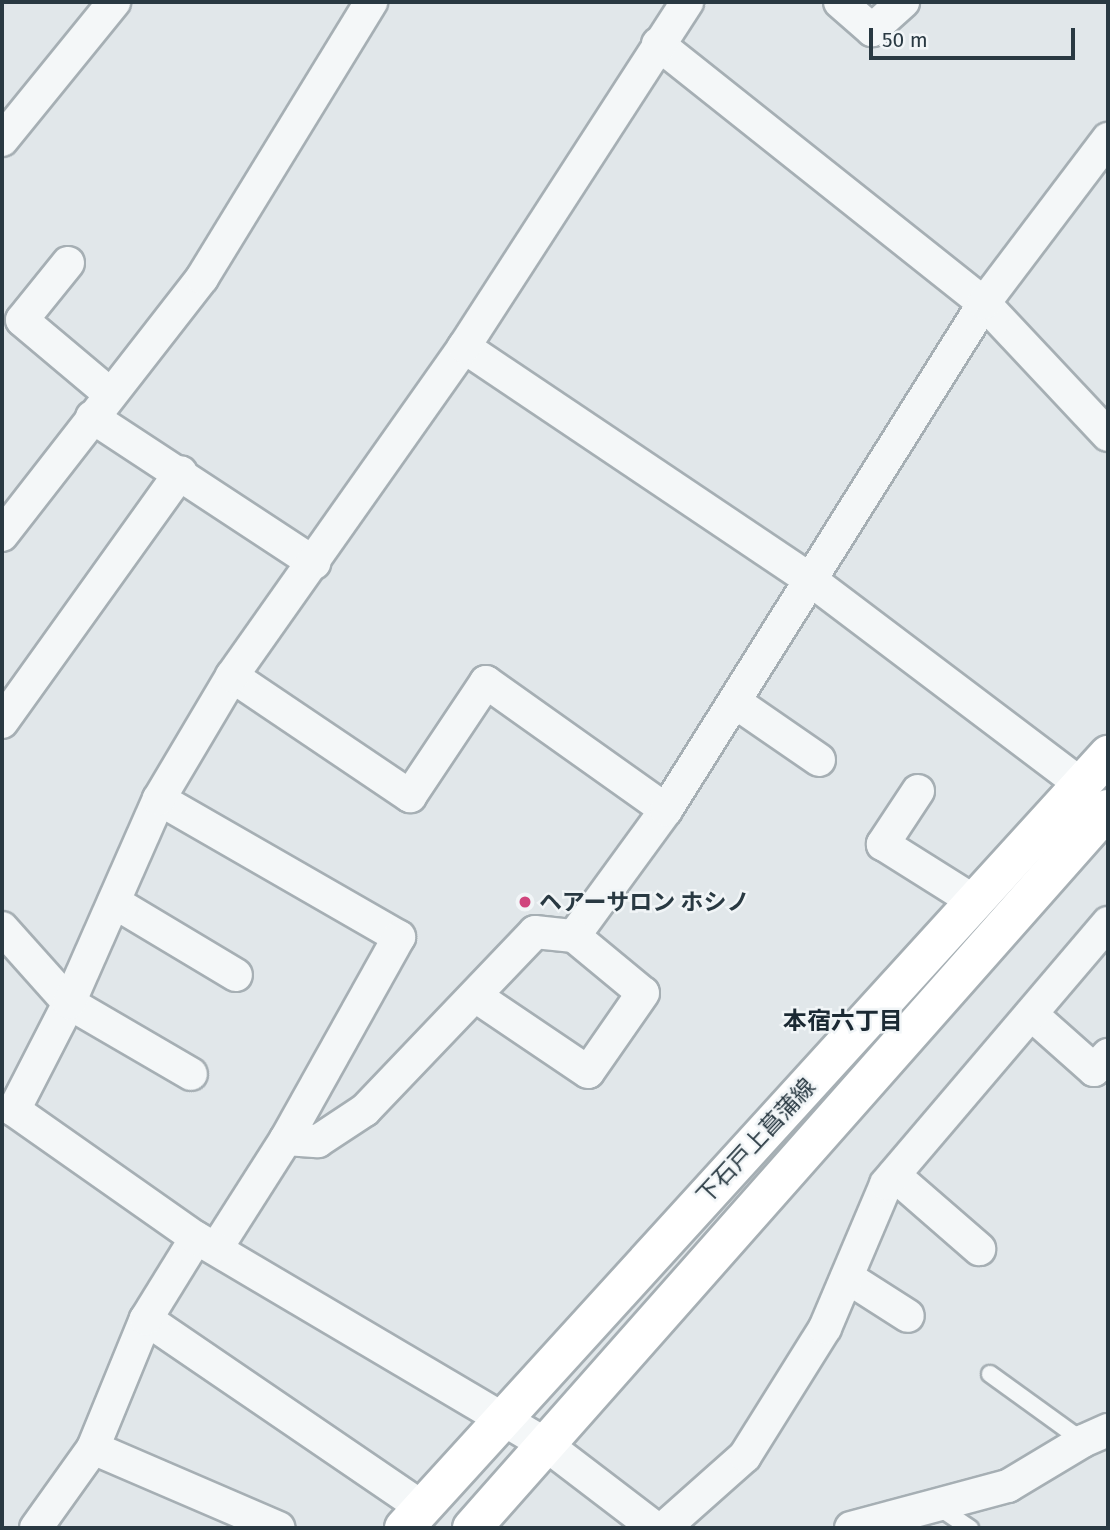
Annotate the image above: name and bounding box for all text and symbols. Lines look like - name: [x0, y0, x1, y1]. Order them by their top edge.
- scale bar: [872, 14, 1078, 58]
- text: 50 m: [882, 27, 928, 53]
- place label: ヘアーサロン ホシノ: [539, 888, 750, 916]
- marker: ヘアーサロン ホシノ: [517, 894, 533, 910]
- district label: 本宿六丁目: [783, 1008, 903, 1036]
- street label: 下石戸上菖蒲線: [691, 1073, 821, 1209]

